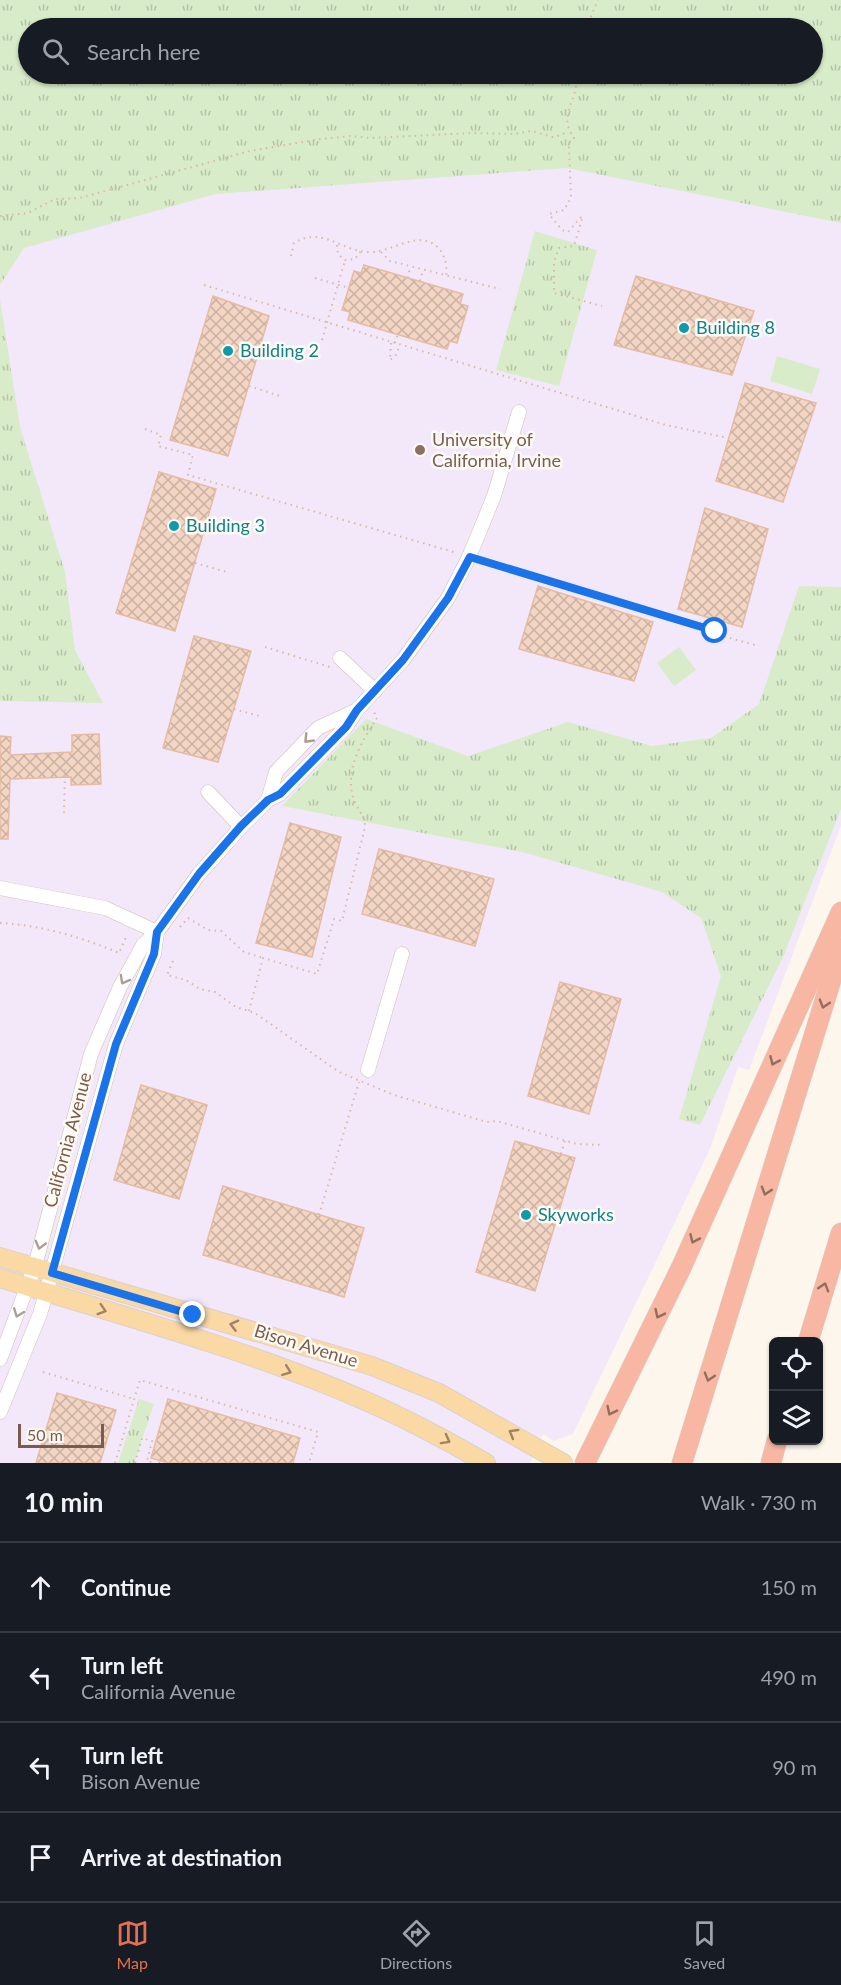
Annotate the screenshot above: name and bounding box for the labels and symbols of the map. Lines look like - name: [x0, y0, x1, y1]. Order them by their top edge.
- place label: Building 8: [696, 316, 775, 338]
- marker: Building 8: [677, 321, 691, 335]
- place label: Building 2: [240, 339, 319, 361]
- marker: Building 2: [221, 344, 235, 358]
- place label: University of California, Irvine: [432, 428, 561, 471]
- marker: University of California, Irvine: [413, 443, 427, 457]
- place label: Building 3: [186, 514, 265, 536]
- marker: Building 3: [167, 519, 181, 533]
- route start: [701, 617, 727, 643]
- one-way arrow: [304, 731, 315, 742]
- one-way arrow: [120, 974, 131, 984]
- one-way arrow: [819, 998, 831, 1009]
- one-way arrow: [769, 1055, 781, 1066]
- street label: California Avenue: [38, 1070, 96, 1210]
- one-way arrow: [761, 1185, 773, 1196]
- place label: Skyworks: [538, 1203, 614, 1225]
- marker: Skyworks: [519, 1208, 533, 1222]
- one-way arrow: [689, 1233, 701, 1244]
- one-way arrow: [35, 1240, 48, 1250]
- one-way arrow: [817, 1282, 829, 1293]
- route end: [179, 1301, 205, 1327]
- one-way arrow: [96, 1303, 107, 1315]
- one-way arrow: [12, 1307, 25, 1317]
- one-way arrow: [655, 1307, 667, 1318]
- street label: Bison Avenue: [252, 1319, 361, 1371]
- one-way arrow: [229, 1320, 239, 1333]
- one-way arrow: [281, 1364, 292, 1376]
- one-way arrow: [704, 1371, 716, 1382]
- one-way arrow: [607, 1405, 619, 1416]
- scale bar: [18, 1421, 104, 1448]
- one-way arrow: [509, 1429, 519, 1440]
- one-way arrow: [440, 1433, 450, 1445]

